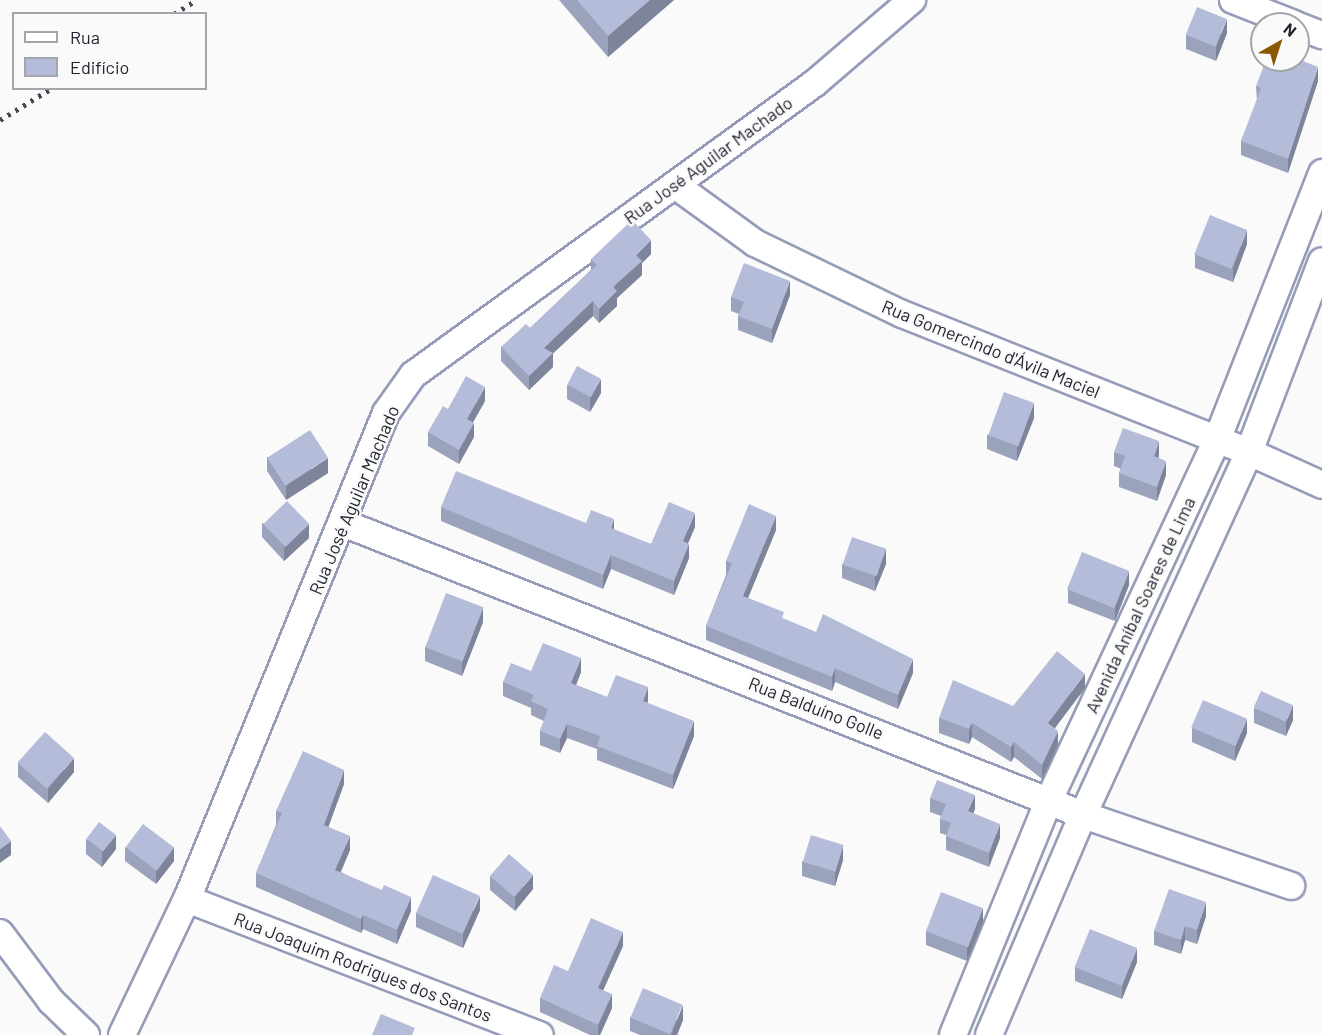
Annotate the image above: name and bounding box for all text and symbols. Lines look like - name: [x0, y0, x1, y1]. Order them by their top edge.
- legend: [12, 12, 207, 90]
- north arrow: [1250, 12, 1310, 72]
- text: N: [1280, 18, 1300, 40]
- text: Rua: [70, 26, 100, 48]
- text: Edifício: [70, 56, 129, 78]
- street label: Rua José Aguilar Machado: [619, 91, 797, 229]
- street label: Rua Gomercindo d'Ávila Maciel: [879, 295, 1103, 403]
- street label: Rua José Aguilar Machado: [304, 402, 404, 598]
- street label: Avenida Aníbal Soares de Lima: [1080, 494, 1200, 716]
- street label: Rua Balduíno Golle: [745, 672, 887, 744]
- street label: Rua Joaquim Rodrigues dos Santos: [231, 908, 495, 1026]

